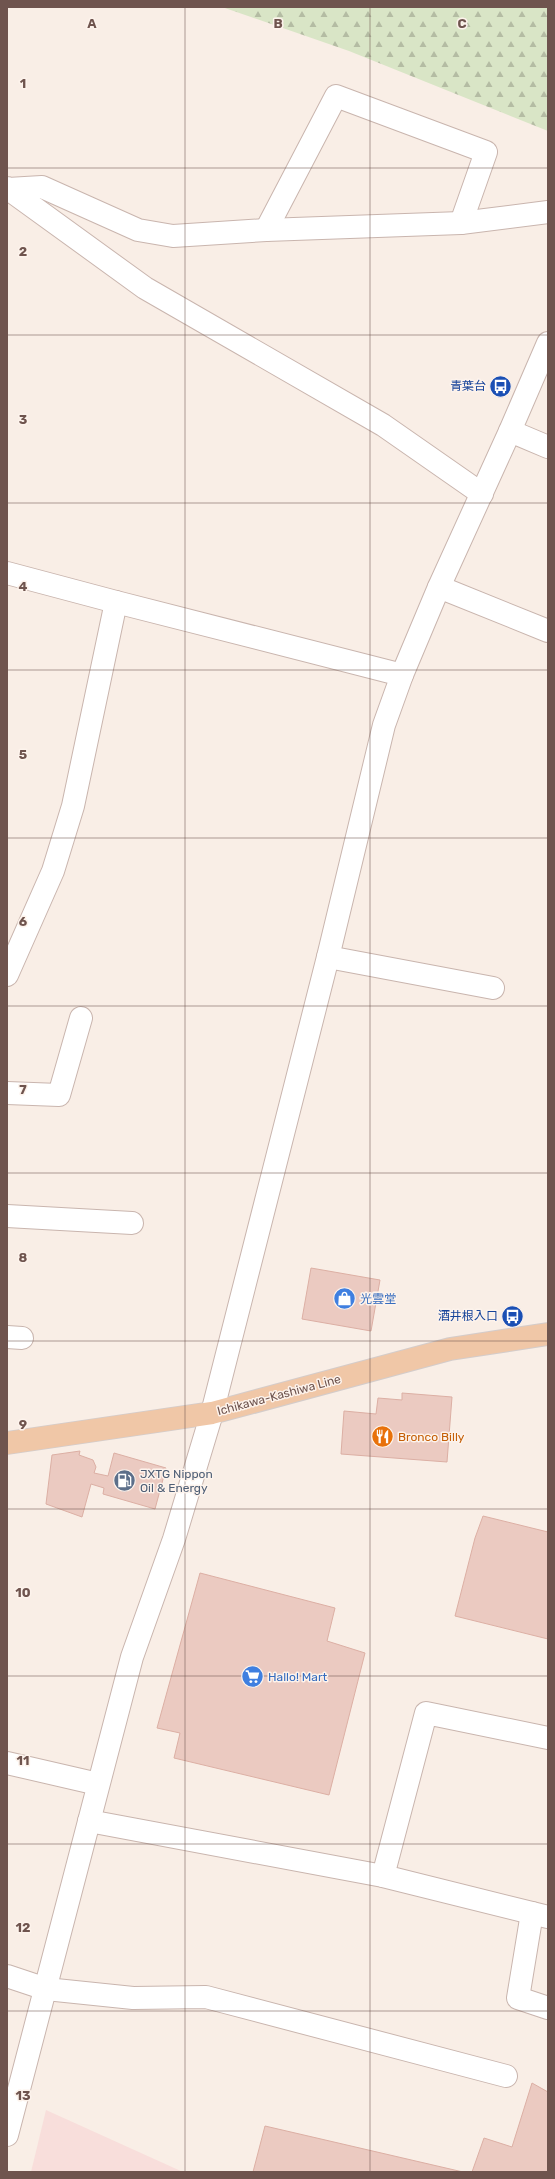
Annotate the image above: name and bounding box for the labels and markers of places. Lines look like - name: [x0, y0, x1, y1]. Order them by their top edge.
- bus stop icon: 青葉台: [488, 373, 514, 399]
- place label: 青葉台: [450, 379, 486, 393]
- shop icon: 光雲堂: [331, 1286, 357, 1312]
- place label: 光雲堂: [360, 1292, 396, 1306]
- bus stop icon: 酒井根入口: [500, 1303, 526, 1329]
- place label: 酒井根入口: [438, 1309, 498, 1323]
- restaurant icon: Bronco Billy: [369, 1424, 395, 1450]
- place label: Bronco Billy: [398, 1430, 465, 1444]
- place label: JXTG Nippon Oil & Energy: [140, 1467, 213, 1495]
- fuel station icon: JXTG Nippon Oil & Energy: [111, 1468, 137, 1494]
- supermarket icon: Hallo! Mart: [240, 1664, 266, 1690]
- place label: Hallo! Mart: [268, 1670, 328, 1684]

